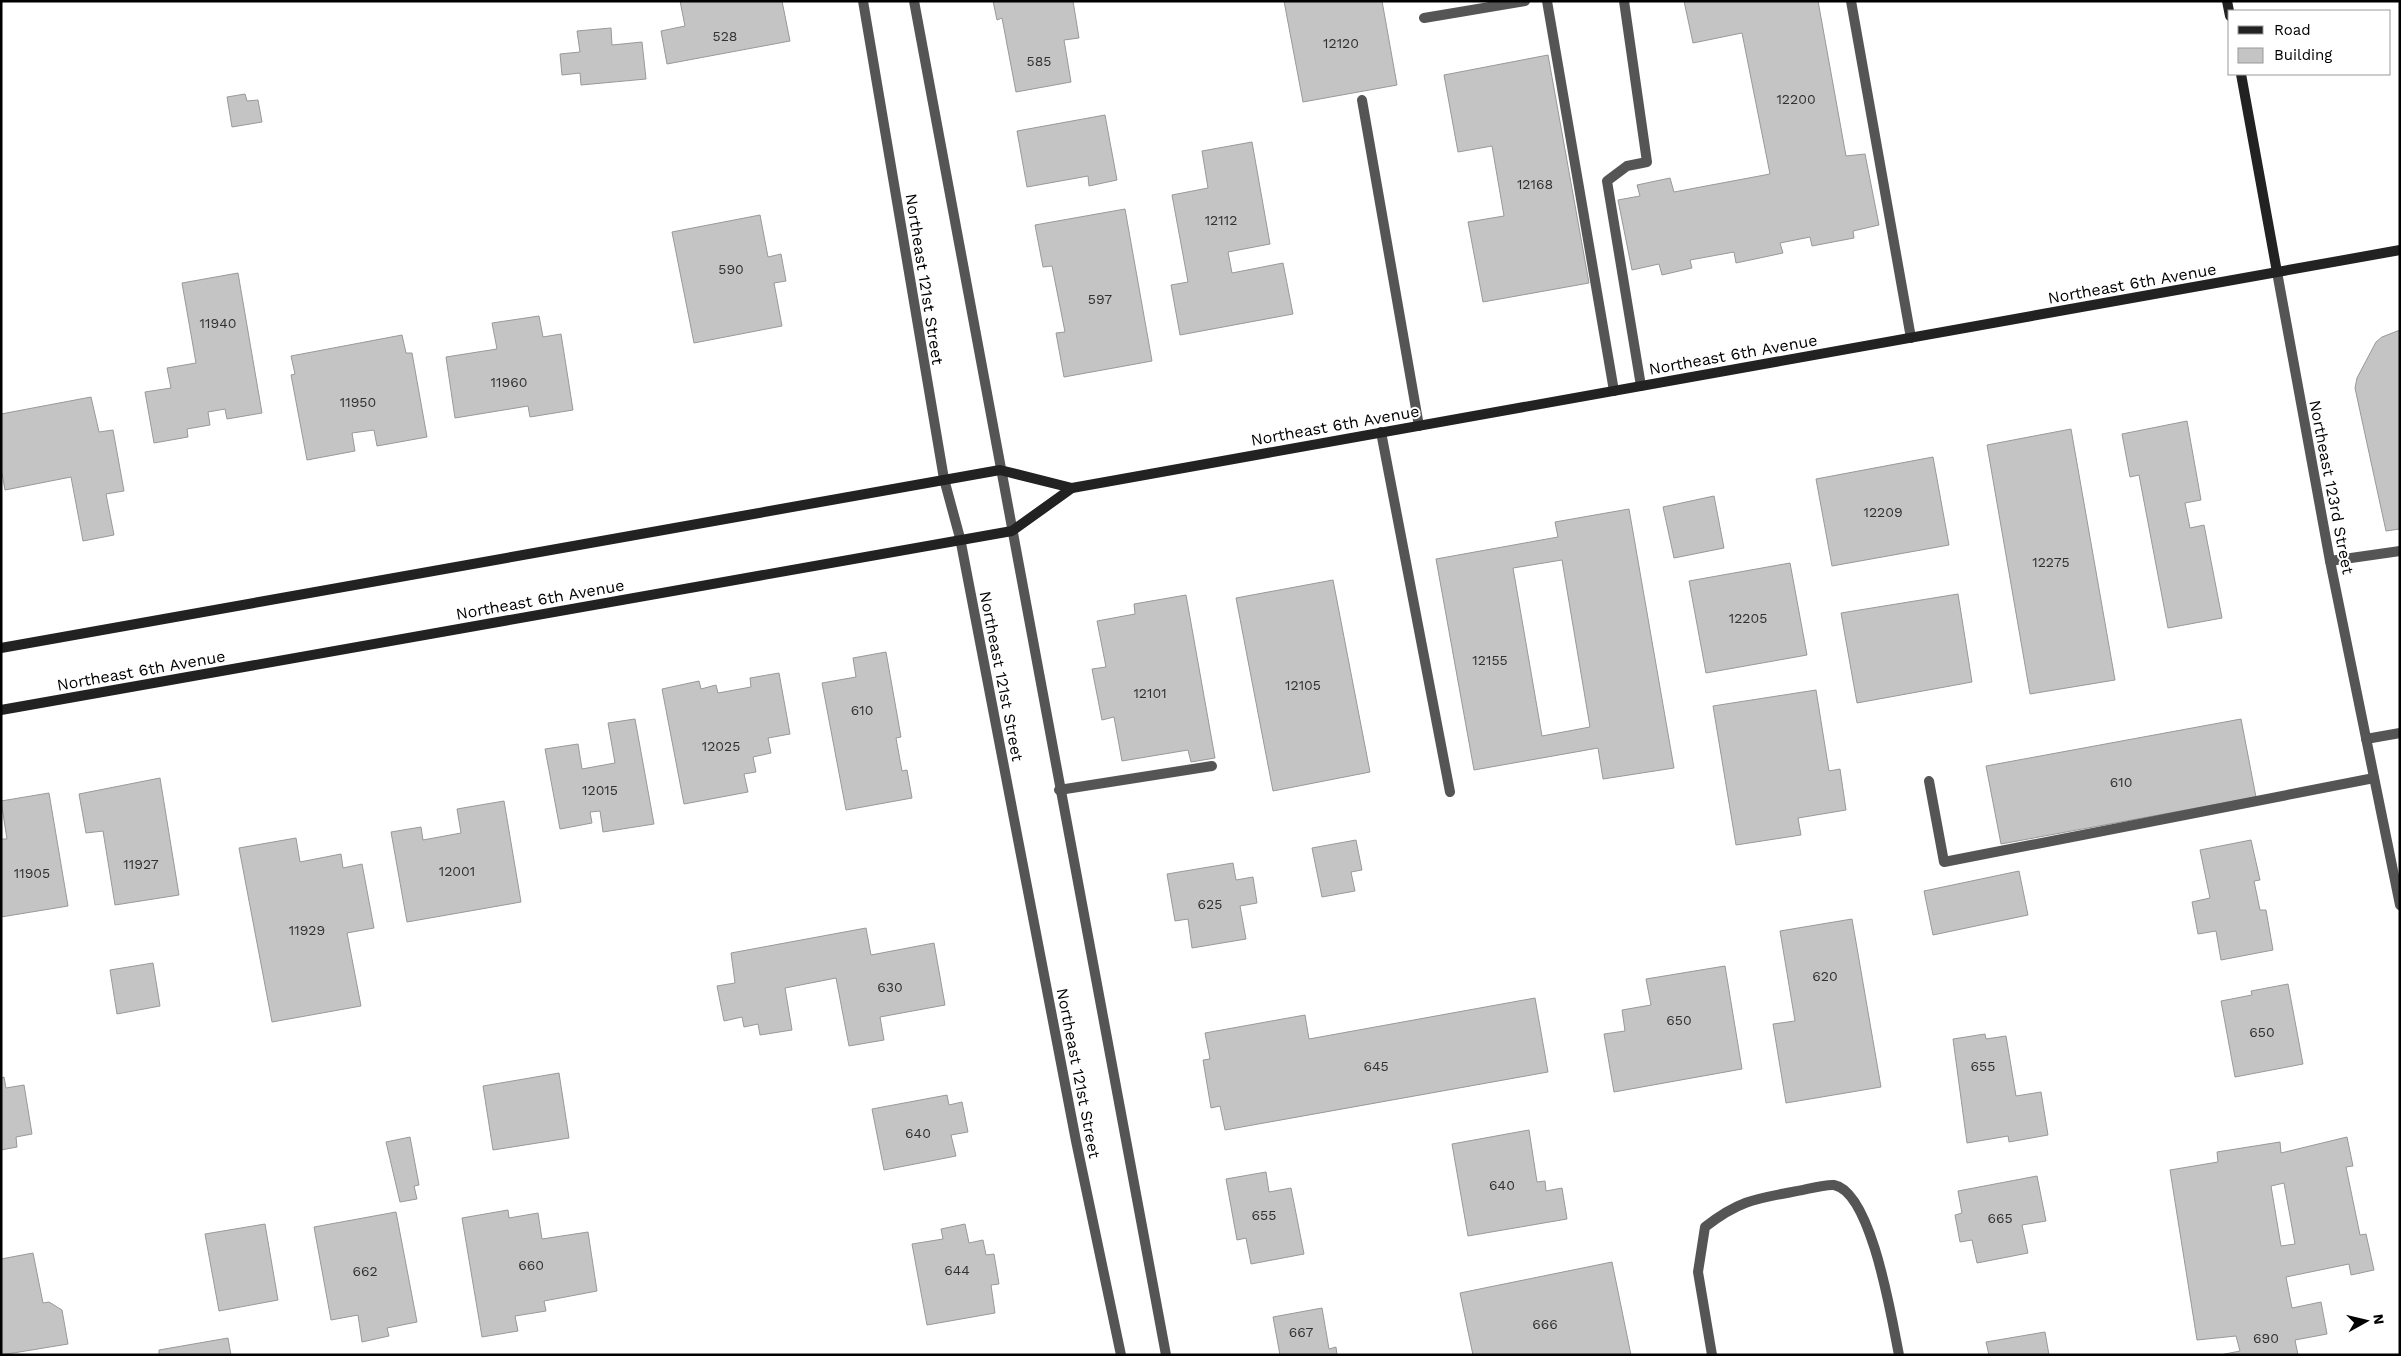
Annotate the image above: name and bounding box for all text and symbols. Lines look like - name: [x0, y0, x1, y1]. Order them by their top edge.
- legend: [2228, 10, 2391, 75]
- text: Road: [2274, 21, 2311, 39]
- house number: 528: [713, 28, 737, 44]
- house number: 12120: [1323, 35, 1359, 51]
- text: Building: [2274, 46, 2332, 64]
- house number: 585: [1027, 53, 1051, 69]
- house number: 12200: [1776, 91, 1816, 107]
- house number: 12168: [1517, 176, 1553, 192]
- street label: Northeast 121st Street: [902, 192, 947, 366]
- house number: 12112: [1205, 212, 1237, 228]
- street label: Northeast 6th Avenue: [2046, 259, 2218, 308]
- house number: 590: [718, 261, 744, 277]
- house number: 597: [1088, 291, 1112, 307]
- house number: 11940: [200, 315, 236, 331]
- street label: Northeast 6th Avenue: [1647, 330, 1819, 379]
- house number: 11960: [491, 374, 527, 390]
- house number: 11950: [340, 394, 376, 410]
- street label: Northeast 123rd Street: [2305, 398, 2358, 576]
- street label: Northeast 6th Avenue: [1249, 401, 1421, 450]
- house number: 12209: [1863, 504, 1903, 520]
- house number: 12275: [2032, 554, 2070, 570]
- street label: Northeast 6th Avenue: [454, 575, 626, 624]
- street label: Northeast 121st Street: [976, 589, 1027, 763]
- house number: 12205: [1729, 610, 1767, 626]
- street label: Northeast 6th Avenue: [55, 646, 227, 695]
- house number: 12155: [1472, 652, 1508, 668]
- house number: 12105: [1285, 677, 1321, 693]
- house number: 12101: [1133, 685, 1167, 701]
- house number: 610: [851, 702, 873, 718]
- house number: 12025: [702, 738, 740, 754]
- house number: 610: [2110, 774, 2132, 790]
- house number: 12015: [582, 782, 618, 798]
- house number: 11927: [123, 856, 159, 872]
- house number: 12001: [439, 863, 475, 879]
- house number: 11905: [14, 865, 50, 881]
- house number: 625: [1198, 896, 1222, 912]
- house number: 11929: [289, 922, 325, 938]
- house number: 620: [1812, 968, 1838, 984]
- house number: 630: [877, 979, 903, 995]
- street label: Northeast 121st Street: [1053, 986, 1104, 1160]
- house number: 650: [1666, 1012, 1692, 1028]
- house number: 650: [2249, 1024, 2275, 1040]
- house number: 645: [1363, 1058, 1389, 1074]
- house number: 655: [1971, 1058, 1995, 1074]
- house number: 640: [905, 1125, 931, 1141]
- house number: 640: [1489, 1177, 1515, 1193]
- house number: 655: [1252, 1207, 1276, 1223]
- house number: 665: [1987, 1210, 2013, 1226]
- house number: 660: [518, 1257, 544, 1273]
- house number: 644: [944, 1262, 970, 1278]
- house number: 662: [352, 1263, 378, 1279]
- north arrow: [2341, 1296, 2391, 1346]
- text: N: [2370, 1313, 2388, 1325]
- house number: 666: [1532, 1316, 1558, 1332]
- house number: 667: [1289, 1324, 1314, 1340]
- house number: 690: [2253, 1330, 2279, 1346]

